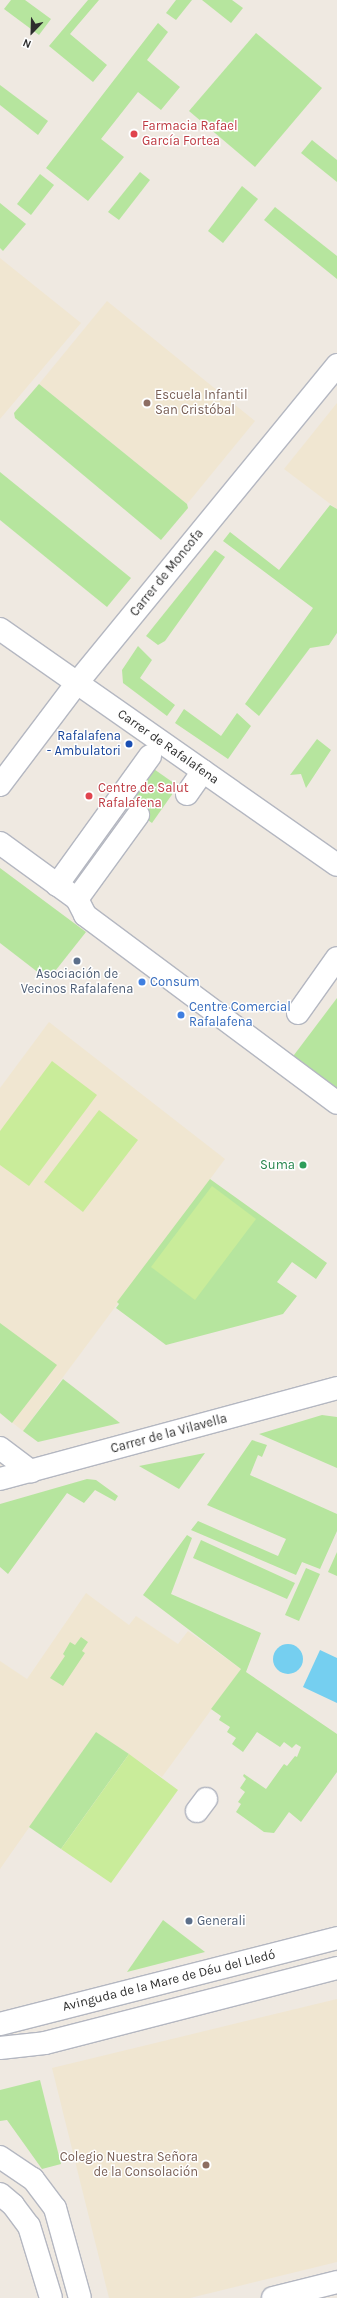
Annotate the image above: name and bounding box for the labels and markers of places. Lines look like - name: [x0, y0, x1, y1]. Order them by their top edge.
- place label: Farmacia Rafael García Fortea: [142, 119, 238, 150]
- marker: Farmacia Rafael García Fortea: [129, 129, 139, 139]
- place label: Escuela Infantil San Cristóbal: [155, 388, 248, 419]
- marker: Escuela Infantil San Cristóbal: [142, 398, 152, 408]
- place label: Rafalafena - Ambulatori: [47, 729, 121, 760]
- marker: Rafalafena - Ambulatori: [124, 739, 134, 749]
- place label: Centre de Salut Rafalafena: [98, 781, 189, 812]
- marker: Centre de Salut Rafalafena: [83, 790, 95, 802]
- marker: Asociación de Vecinos Rafalafena: [72, 956, 82, 966]
- place label: Asociación de Vecinos Rafalafena: [21, 967, 133, 998]
- place label: Consum: [150, 974, 200, 990]
- marker: Consum: [137, 977, 147, 987]
- place label: Centre Comercial Rafalafena: [189, 1000, 291, 1031]
- marker: Centre Comercial Rafalafena: [176, 1010, 186, 1020]
- place label: Suma: [260, 1157, 295, 1173]
- marker: Suma: [298, 1160, 308, 1170]
- place label: Generali: [197, 1913, 246, 1929]
- marker: Generali: [184, 1916, 194, 1926]
- place label: Colegio Nuestra Señora de la Consolación: [60, 2150, 198, 2181]
- marker: Colegio Nuestra Señora de la Consolación: [201, 2160, 211, 2170]

